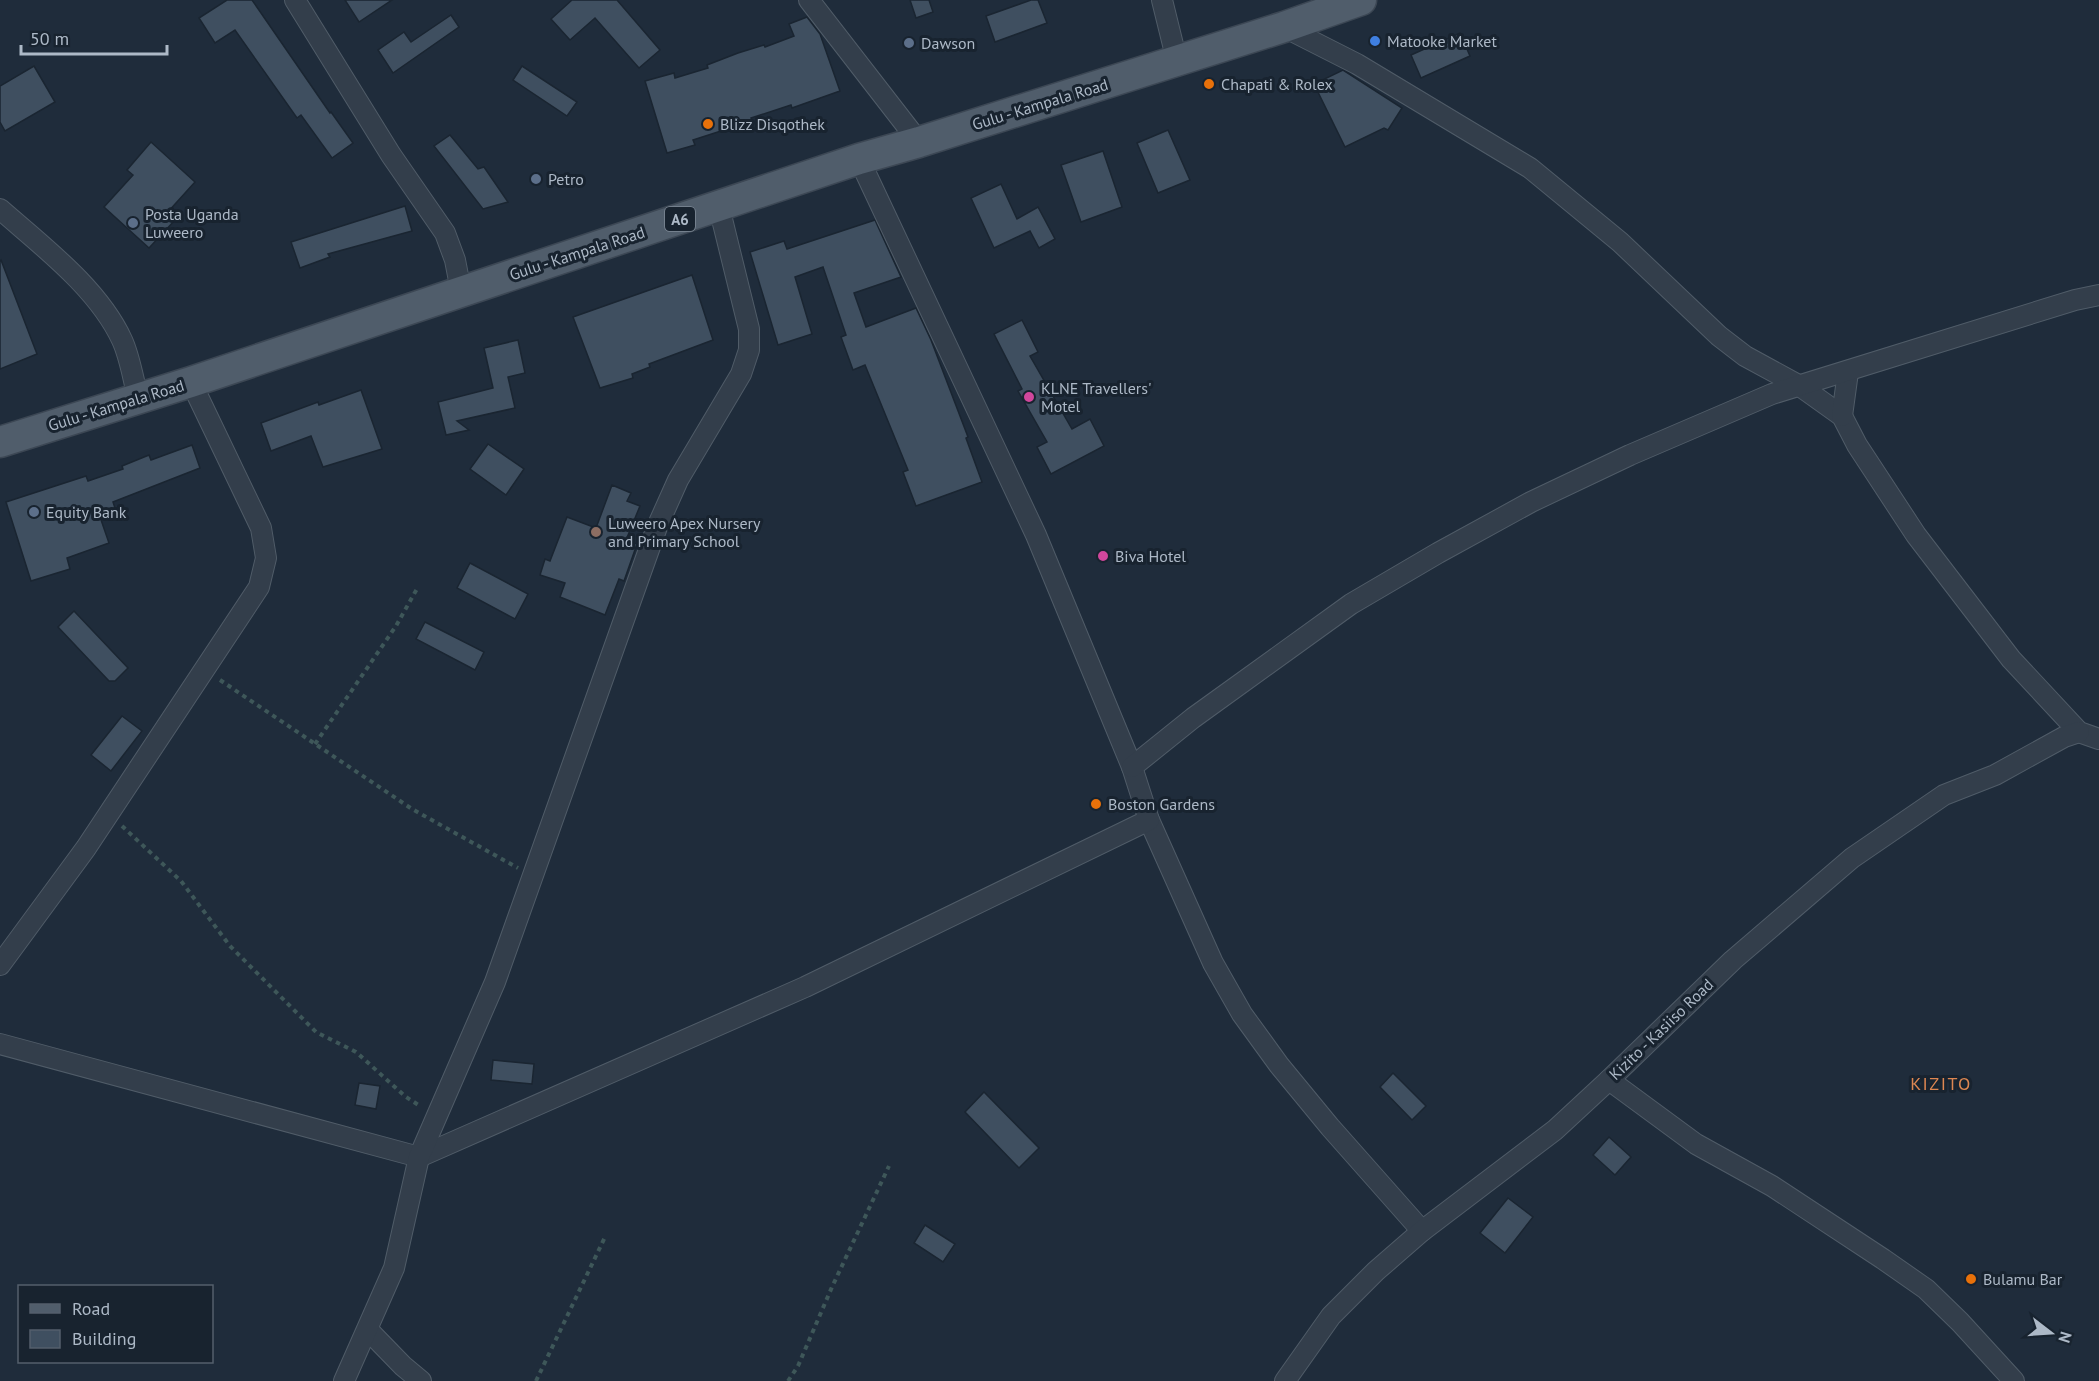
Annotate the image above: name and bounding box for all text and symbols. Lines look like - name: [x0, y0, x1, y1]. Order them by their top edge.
- scale bar: [21, 18, 166, 56]
- text: 50 m: [30, 27, 69, 50]
- place label: Matooke Market: [1387, 31, 1497, 51]
- place label: Dawson: [921, 33, 975, 53]
- marker: Matooke Market: [1368, 34, 1382, 48]
- marker: Dawson: [902, 36, 916, 50]
- street label: Gulu - Kampala Road: [970, 74, 1110, 134]
- place label: Chapati & Rolex: [1221, 74, 1333, 94]
- marker: Chapati & Rolex: [1202, 77, 1216, 91]
- place label: Blizz Disqothek: [720, 114, 825, 134]
- marker: Blizz Disqothek: [701, 117, 715, 131]
- place label: Petro: [548, 169, 584, 189]
- marker: Petro: [529, 172, 543, 186]
- place label: Posta Uganda Luweero: [145, 204, 239, 242]
- road number: A6: [665, 207, 695, 231]
- marker: Posta Uganda Luweero: [126, 216, 140, 230]
- street label: Gulu - Kampala Road: [507, 222, 647, 284]
- street label: Gulu - Kampala Road: [46, 375, 186, 435]
- place label: KLNE Travellers' Motel: [1041, 378, 1152, 416]
- marker: KLNE Travellers' Motel: [1022, 390, 1036, 404]
- place label: Equity Bank: [46, 502, 127, 522]
- marker: Equity Bank: [27, 505, 41, 519]
- place label: Luweero Apex Nursery and Primary School: [608, 513, 761, 551]
- marker: Luweero Apex Nursery and Primary School: [589, 525, 603, 539]
- place label: Biva Hotel: [1115, 546, 1186, 566]
- marker: Biva Hotel: [1096, 549, 1110, 563]
- place label: Boston Gardens: [1108, 794, 1215, 814]
- marker: Boston Gardens: [1089, 797, 1103, 811]
- street label: Kizito - Kasiiso Road: [1605, 974, 1717, 1084]
- district label: KIZITO: [1910, 1072, 1972, 1095]
- place label: Bulamu Bar: [1983, 1269, 2063, 1289]
- marker: Bulamu Bar: [1964, 1272, 1978, 1286]
- legend: [18, 1285, 213, 1363]
- text: Road: [72, 1297, 110, 1320]
- north arrow: [2021, 1303, 2081, 1363]
- text: Building: [72, 1327, 136, 1350]
- text: N: [2054, 1329, 2076, 1345]

